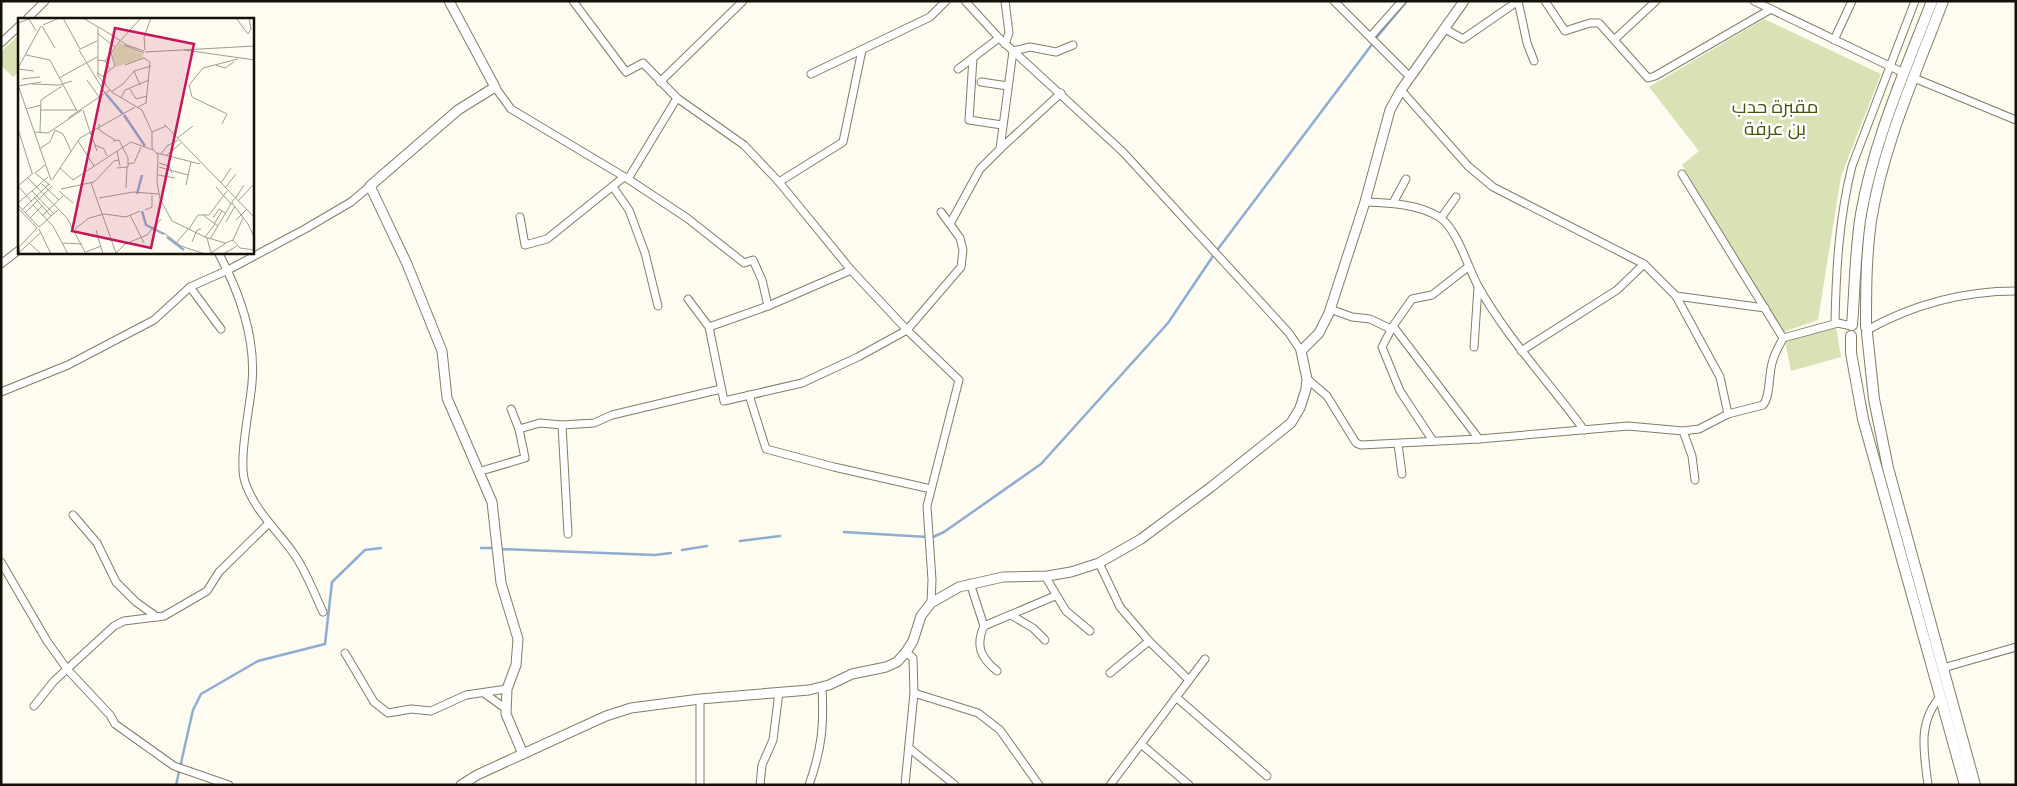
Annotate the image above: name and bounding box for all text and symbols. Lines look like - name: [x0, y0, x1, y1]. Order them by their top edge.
- inset map: [18, 18, 254, 254]
- park label: مقبرة حدب بن عرفة: [1732, 94, 1818, 140]

